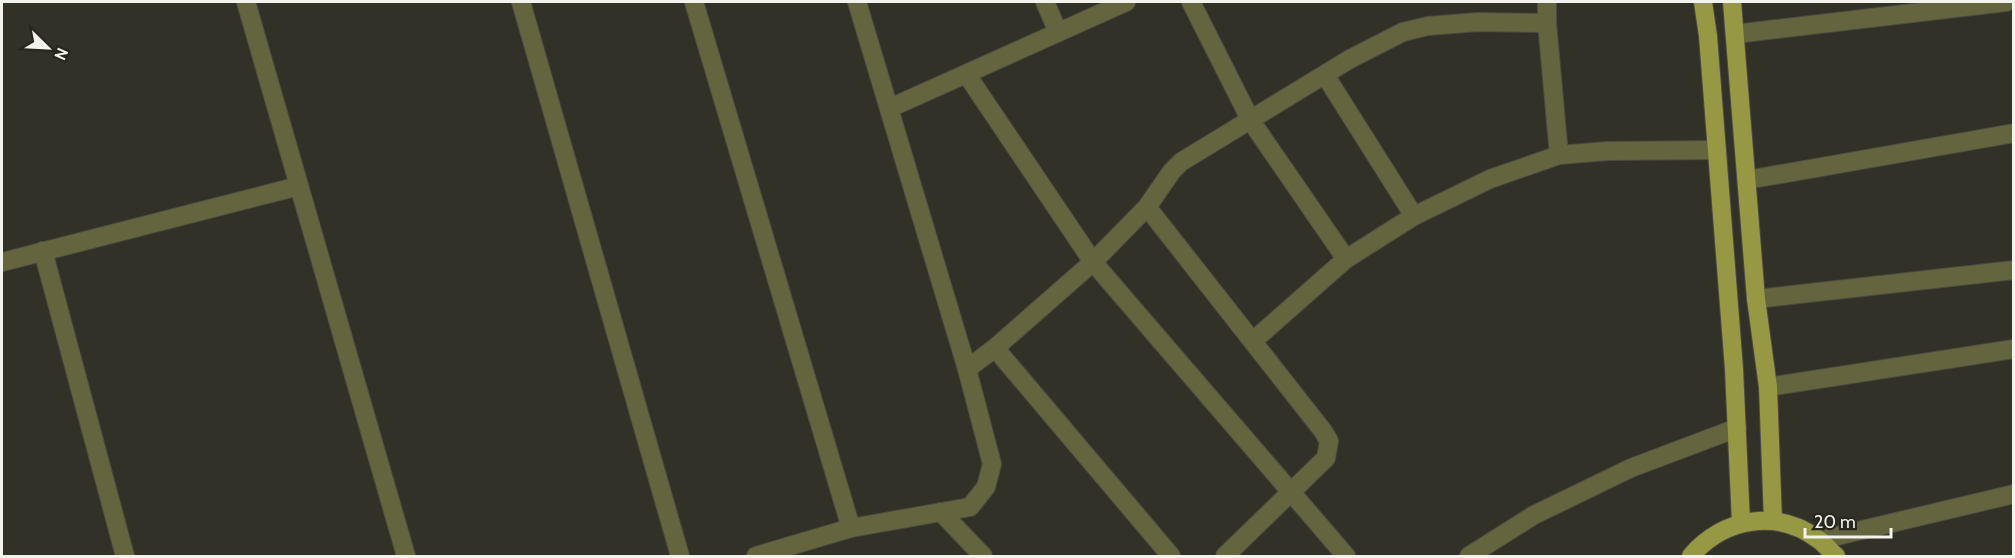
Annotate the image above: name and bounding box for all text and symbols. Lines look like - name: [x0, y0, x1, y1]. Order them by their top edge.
- north arrow: [18, 18, 78, 78]
- text: N: [50, 45, 72, 63]
- scale bar: [1805, 501, 1890, 539]
- text: 20 m: [1814, 511, 1856, 533]

